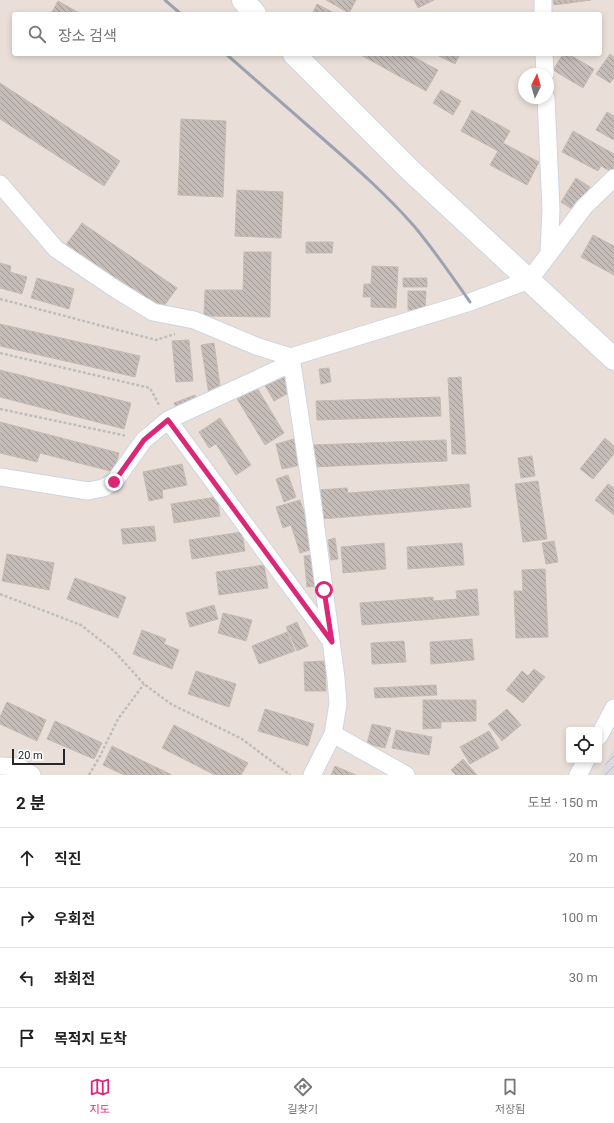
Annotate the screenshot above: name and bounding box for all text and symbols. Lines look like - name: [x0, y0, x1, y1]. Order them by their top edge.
- search box: [12, 12, 602, 56]
- icon: search: [26, 23, 48, 45]
- text: 장소 검색: [58, 27, 117, 45]
- north arrow: [518, 68, 554, 104]
- route end: [105, 473, 123, 491]
- route start: [315, 581, 333, 599]
- map controls: [566, 727, 602, 763]
- button: locate: [566, 727, 602, 763]
- scale bar: [12, 747, 65, 766]
- text: 20 m: [18, 749, 43, 762]
- text: 2 분: [16, 793, 46, 813]
- text: 도보 · 150 m: [528, 795, 598, 810]
- icon: ahead: [16, 847, 38, 869]
- text: 직진: [54, 850, 82, 868]
- text: 20 m: [569, 850, 598, 865]
- icon: right: [16, 907, 38, 929]
- text: 우회전: [54, 910, 95, 928]
- text: 100 m: [561, 910, 598, 925]
- icon: left: [16, 967, 38, 989]
- text: 좌회전: [54, 970, 95, 988]
- text: 30 m: [569, 970, 598, 985]
- icon: arrive: [16, 1027, 38, 1049]
- text: 목적지 도착: [54, 1030, 127, 1048]
- tab: 지도: [89, 1076, 111, 1116]
- tab: 길찾기: [288, 1076, 318, 1116]
- tab: 저장됨: [495, 1076, 525, 1116]

